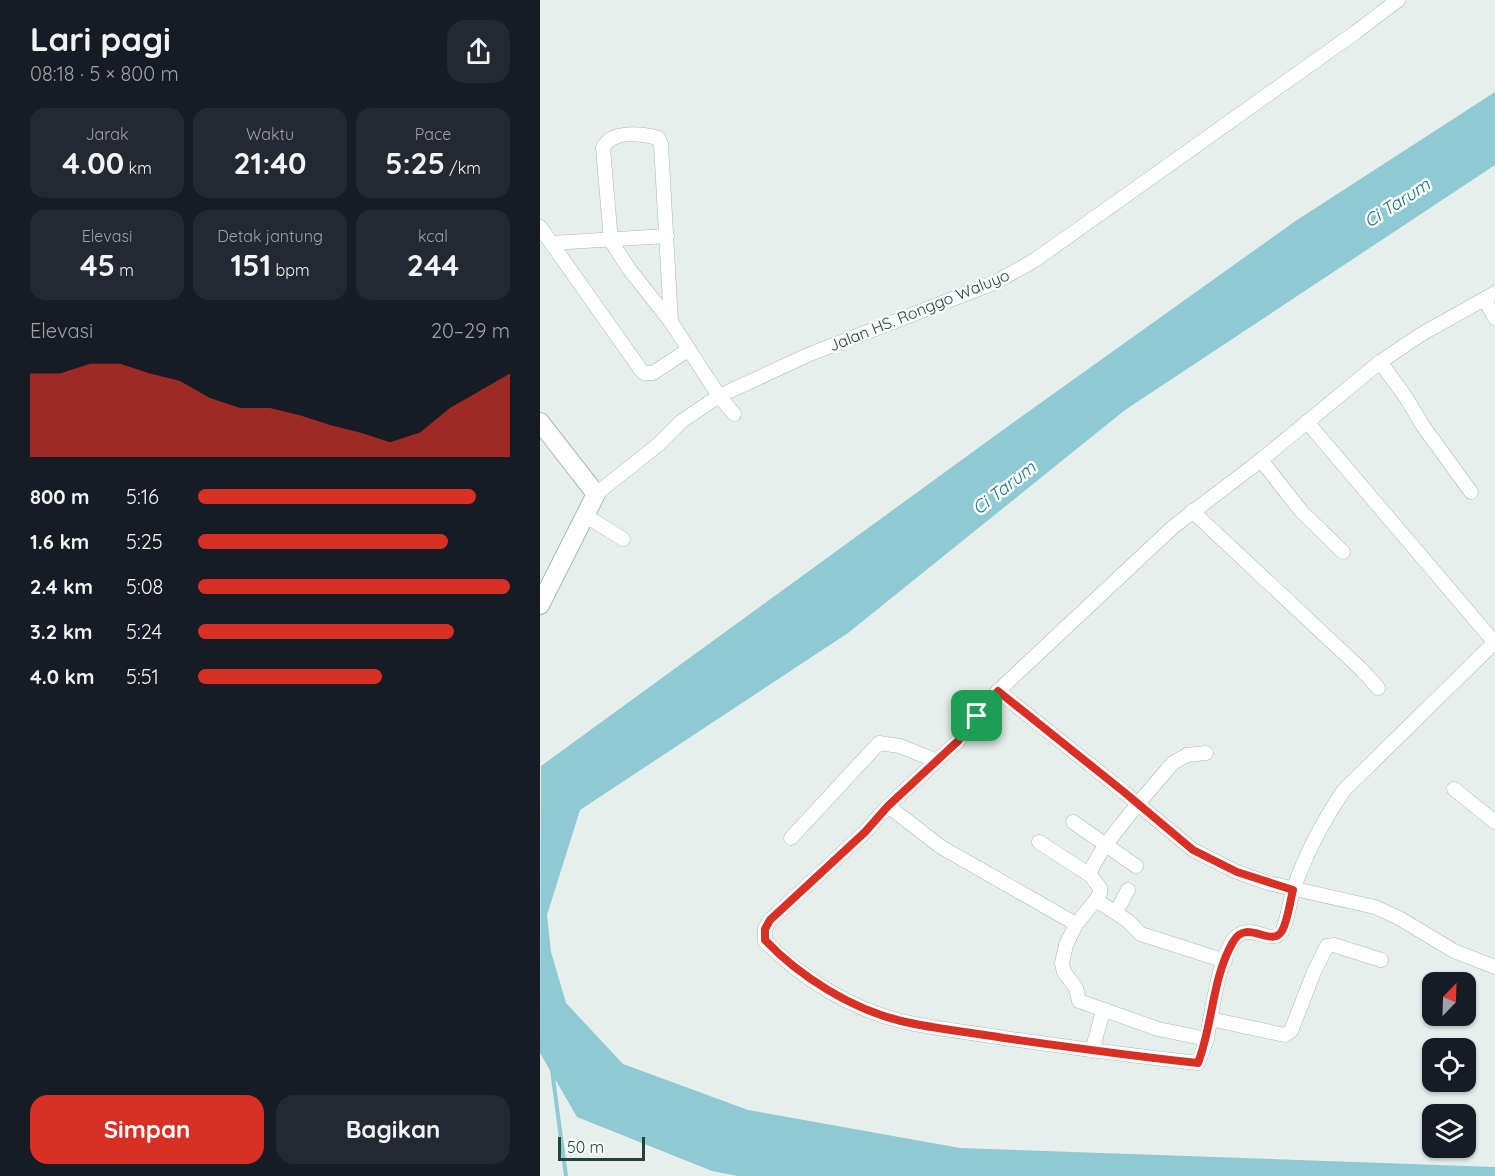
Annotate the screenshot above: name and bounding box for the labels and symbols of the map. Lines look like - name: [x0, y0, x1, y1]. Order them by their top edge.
- water label: Ci Tarum: [1359, 172, 1435, 232]
- street label: Jalan HS. Ronggo Waluyo: [826, 265, 1012, 355]
- water label: Ci Tarum: [967, 455, 1040, 519]
- pin: [951, 690, 1002, 741]
- north arrow: [1422, 972, 1476, 1026]
- scale bar: [558, 1134, 645, 1162]

